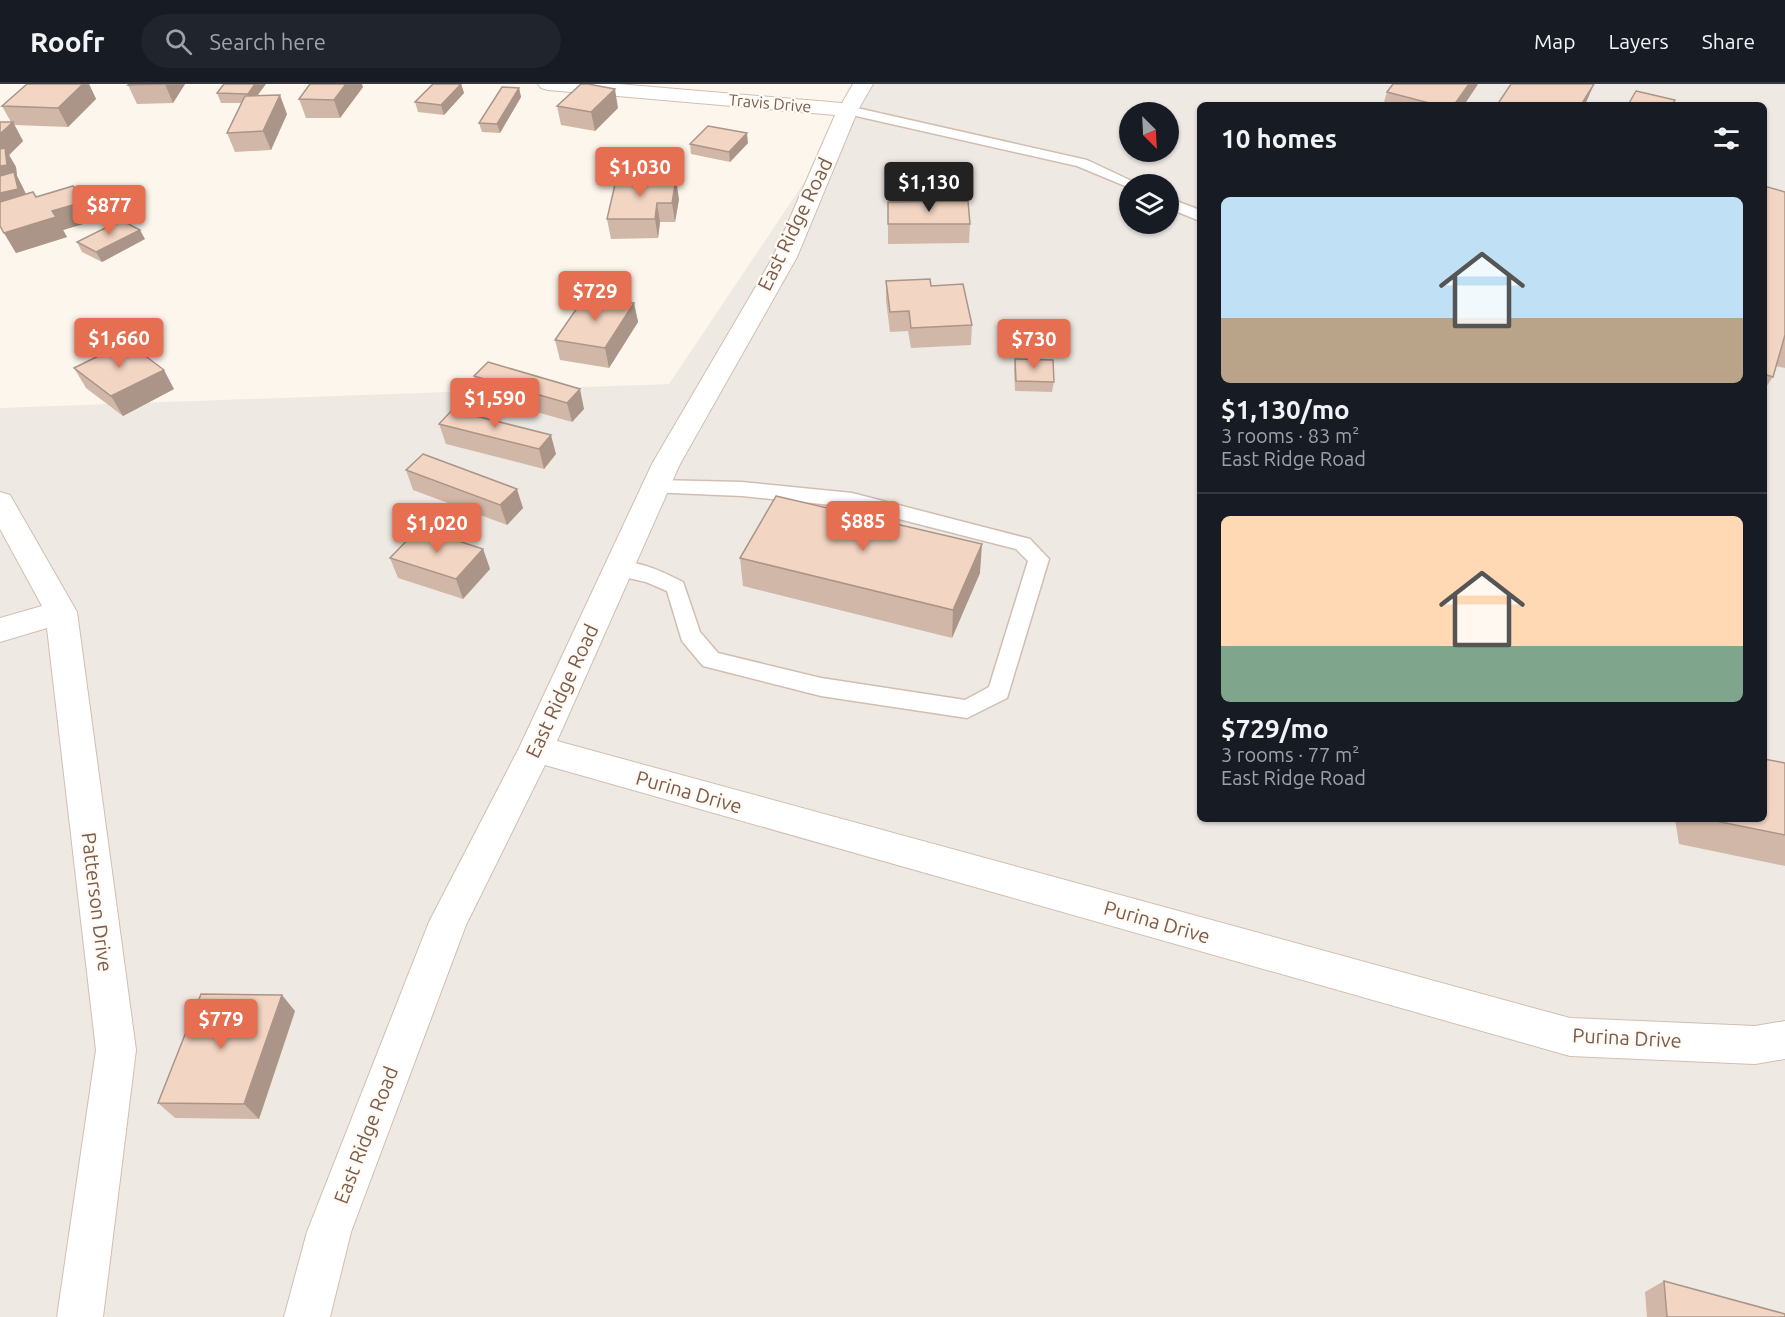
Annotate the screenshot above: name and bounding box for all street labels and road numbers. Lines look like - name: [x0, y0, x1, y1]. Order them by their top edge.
- street label: Travis Drive: [728, 90, 812, 116]
- street label: East Ridge Road: [752, 154, 837, 294]
- street label: East Ridge Road: [521, 620, 603, 761]
- street label: Purina Drive: [633, 765, 745, 818]
- street label: Patterson Drive: [78, 831, 117, 973]
- street label: Purina Drive: [1101, 895, 1213, 948]
- street label: Purina Drive: [1572, 1023, 1682, 1052]
- street label: East Ridge Road: [329, 1063, 402, 1207]

